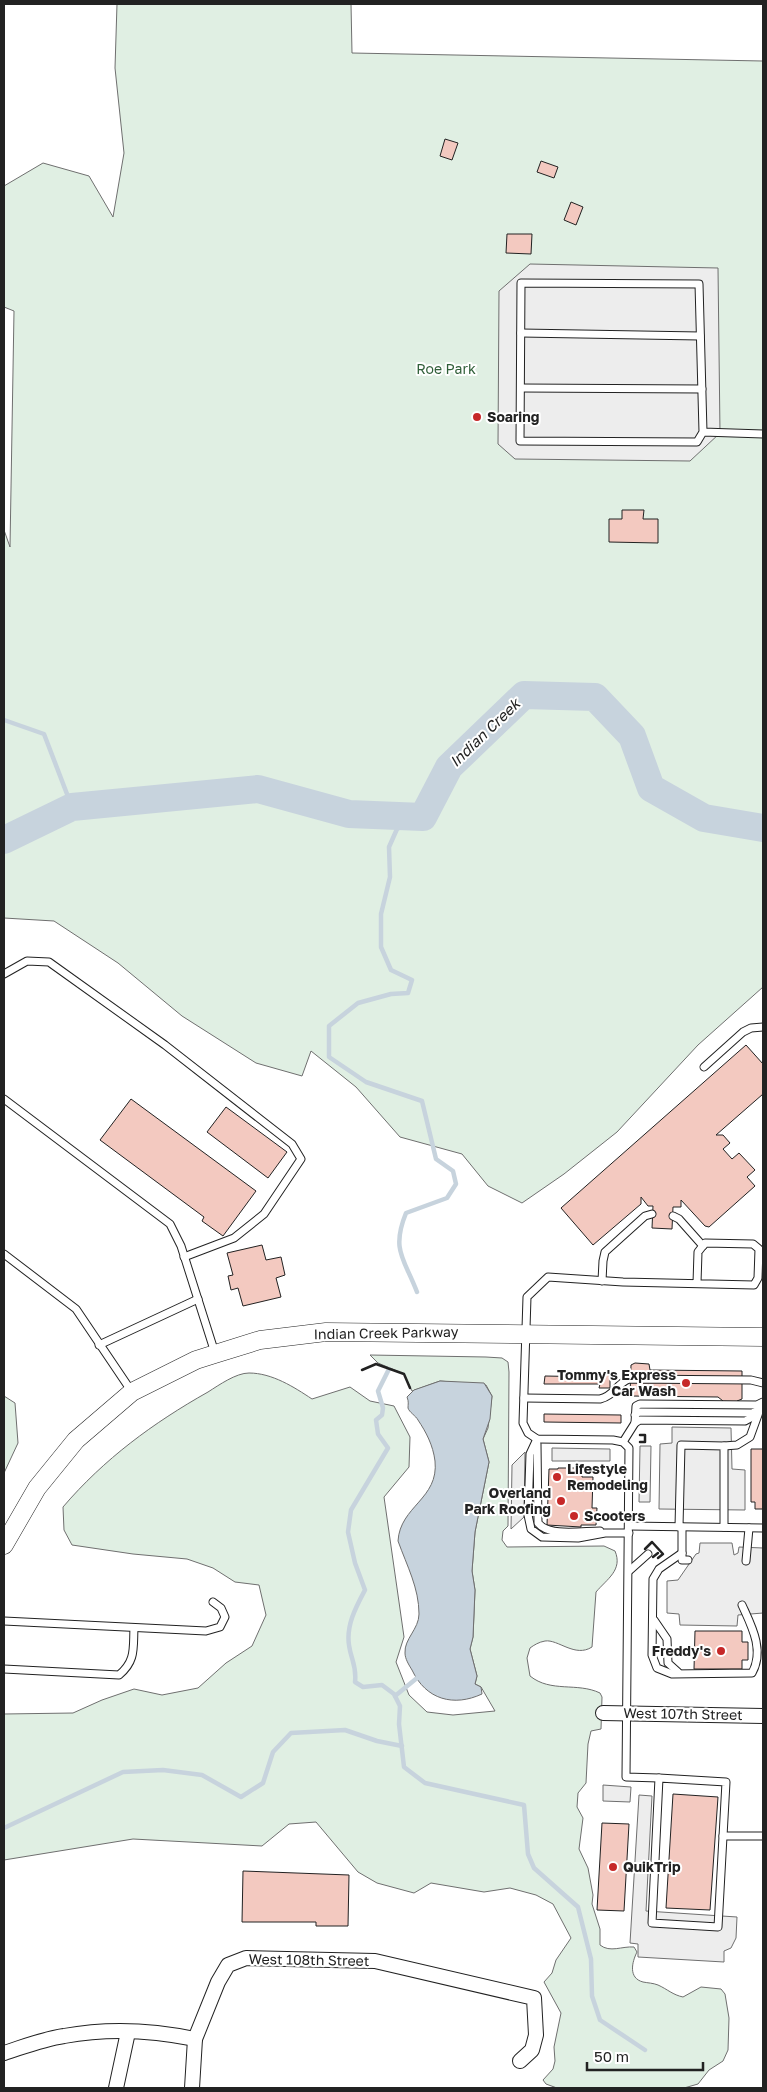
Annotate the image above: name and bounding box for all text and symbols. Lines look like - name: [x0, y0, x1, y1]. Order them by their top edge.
- park label: Roe Park: [416, 360, 476, 377]
- place label: Soaring: [487, 408, 539, 425]
- marker: Soaring: [471, 411, 483, 423]
- water label: Indian Creek: [446, 693, 524, 770]
- street label: Indian Creek Parkway: [313, 1323, 459, 1342]
- place label: Tommy's Express Car Wash: [557, 1366, 676, 1399]
- marker: Tommy's Express Car Wash: [680, 1377, 692, 1389]
- place label: Lifestyle Remodeling: [567, 1460, 648, 1493]
- marker: Lifestyle Remodeling: [551, 1471, 563, 1483]
- place label: Overland Park Roofing: [464, 1484, 551, 1517]
- marker: Overland Park Roofing: [555, 1495, 567, 1507]
- place label: Scooters: [584, 1507, 645, 1524]
- marker: Scooters: [568, 1510, 580, 1522]
- place label: Freddy's: [652, 1642, 711, 1659]
- marker: Freddy's: [715, 1645, 727, 1657]
- street label: West 107th Street: [623, 1704, 743, 1723]
- place label: QuikTrip: [623, 1858, 681, 1875]
- marker: QuikTrip: [607, 1861, 619, 1873]
- street label: West 108th Street: [249, 1950, 369, 1969]
- scale bar: [587, 2040, 703, 2072]
- text: 50 m: [594, 2047, 629, 2065]

